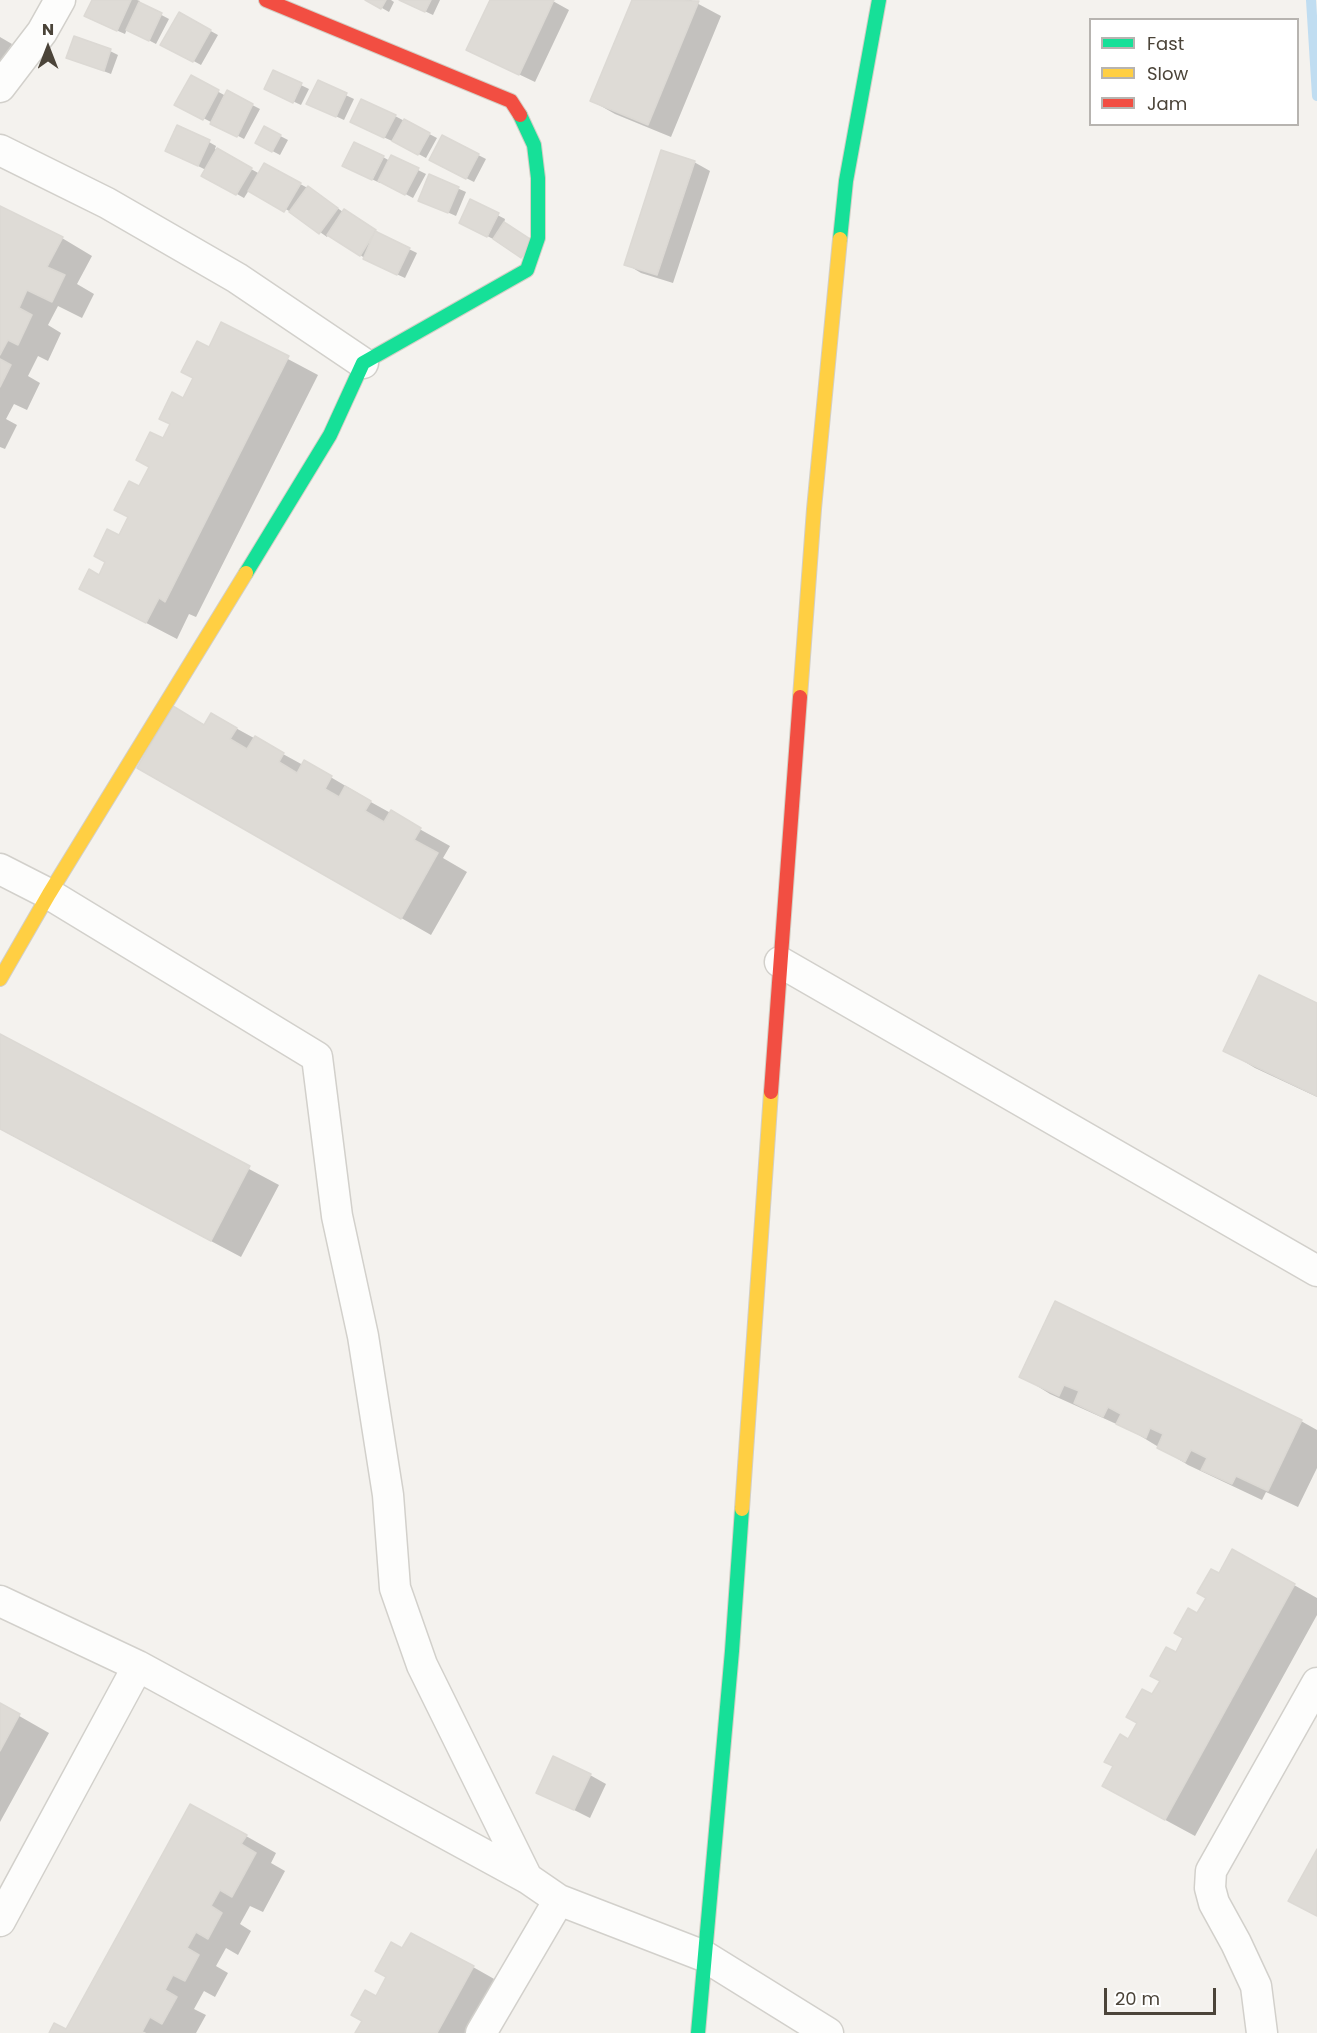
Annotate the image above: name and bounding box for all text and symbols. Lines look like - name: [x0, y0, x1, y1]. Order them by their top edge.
- north arrow: [18, 18, 78, 78]
- text: N: [42, 18, 54, 41]
- legend: [1089, 18, 1299, 126]
- text: Fast: [1147, 31, 1184, 56]
- text: Slow: [1147, 61, 1188, 86]
- text: Jam: [1147, 91, 1187, 116]
- scale bar: [1107, 1976, 1220, 2014]
- text: 20 m: [1115, 1986, 1160, 2011]

